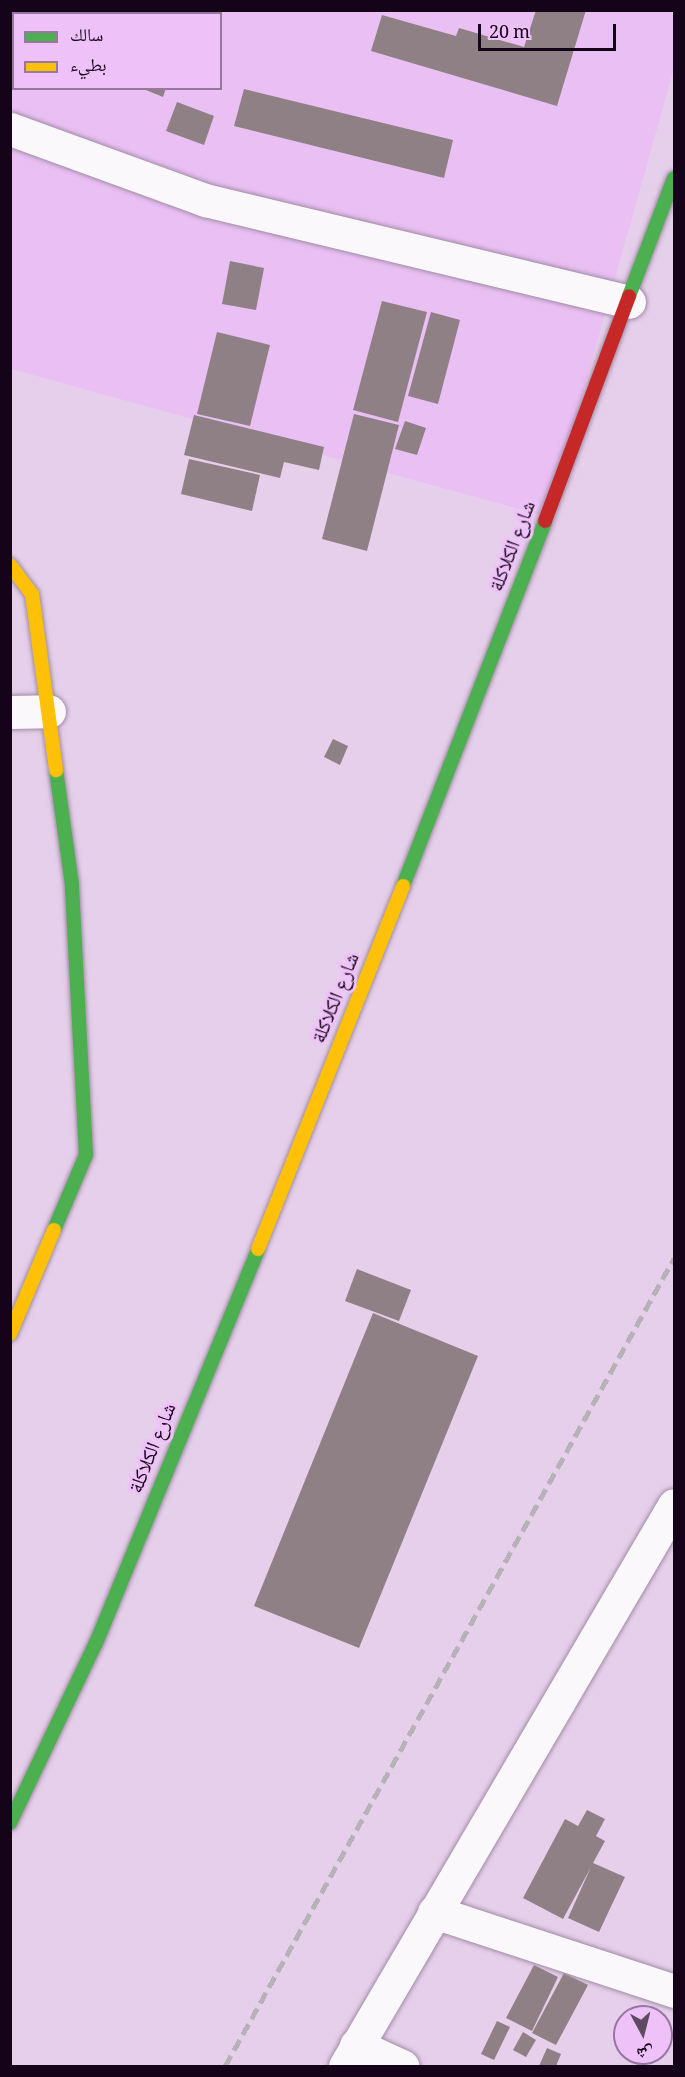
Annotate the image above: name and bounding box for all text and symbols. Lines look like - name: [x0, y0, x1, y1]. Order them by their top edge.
- legend: [12, 12, 222, 90]
- scale bar: [481, 12, 619, 50]
- text: 20 m: [489, 19, 530, 49]
- text: سالك: [70, 22, 103, 52]
- text: بطيء: [70, 52, 107, 82]
- street label: شارع الكلاكلة: [487, 498, 543, 596]
- street label: شارع الكلاكلة: [309, 950, 367, 1048]
- street label: شارع الكلاكلة: [126, 1400, 184, 1498]
- north arrow: [613, 2005, 673, 2065]
- text: ش: [635, 2037, 655, 2066]

